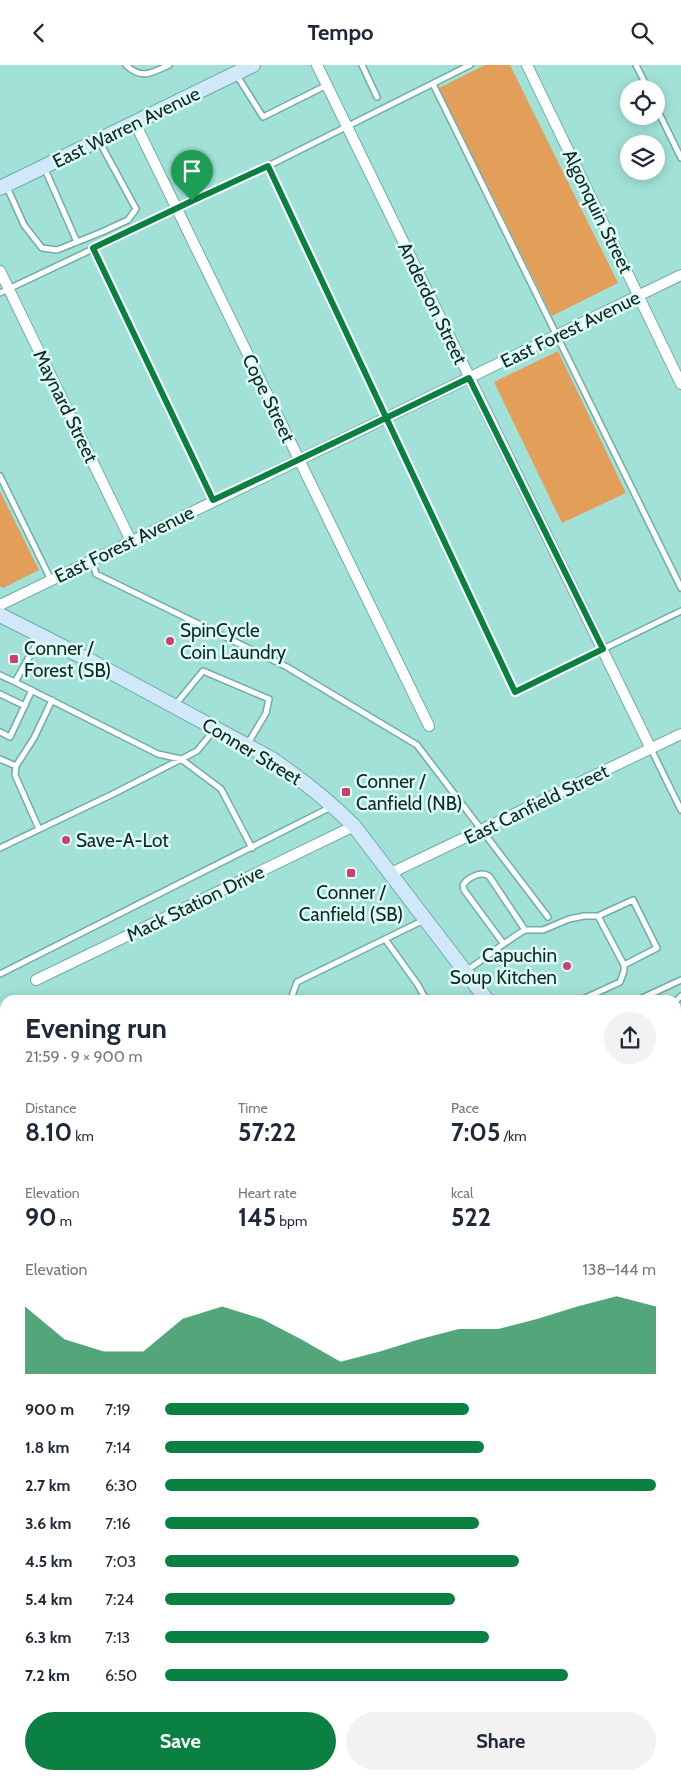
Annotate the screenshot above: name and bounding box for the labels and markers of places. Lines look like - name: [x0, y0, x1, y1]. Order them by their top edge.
- pin: [171, 150, 213, 201]
- place label: SpinCycle Coin Laundry: [180, 619, 287, 664]
- marker: SpinCycle Coin Laundry: [164, 635, 176, 647]
- place label: Conner / Forest (SB): [24, 637, 111, 682]
- marker: Conner / Forest (SB): [8, 653, 20, 665]
- place label: Conner / Canfield (NB): [356, 770, 463, 815]
- marker: Conner / Canfield (NB): [340, 786, 352, 798]
- place label: Save-A-Lot: [76, 829, 169, 852]
- marker: Save-A-Lot: [60, 834, 72, 846]
- marker: Conner / Canfield (SB): [345, 867, 357, 879]
- place label: Conner / Canfield (SB): [299, 881, 403, 926]
- place label: Capuchin Soup Kitchen: [450, 944, 557, 989]
- marker: Capuchin Soup Kitchen: [561, 960, 573, 972]

